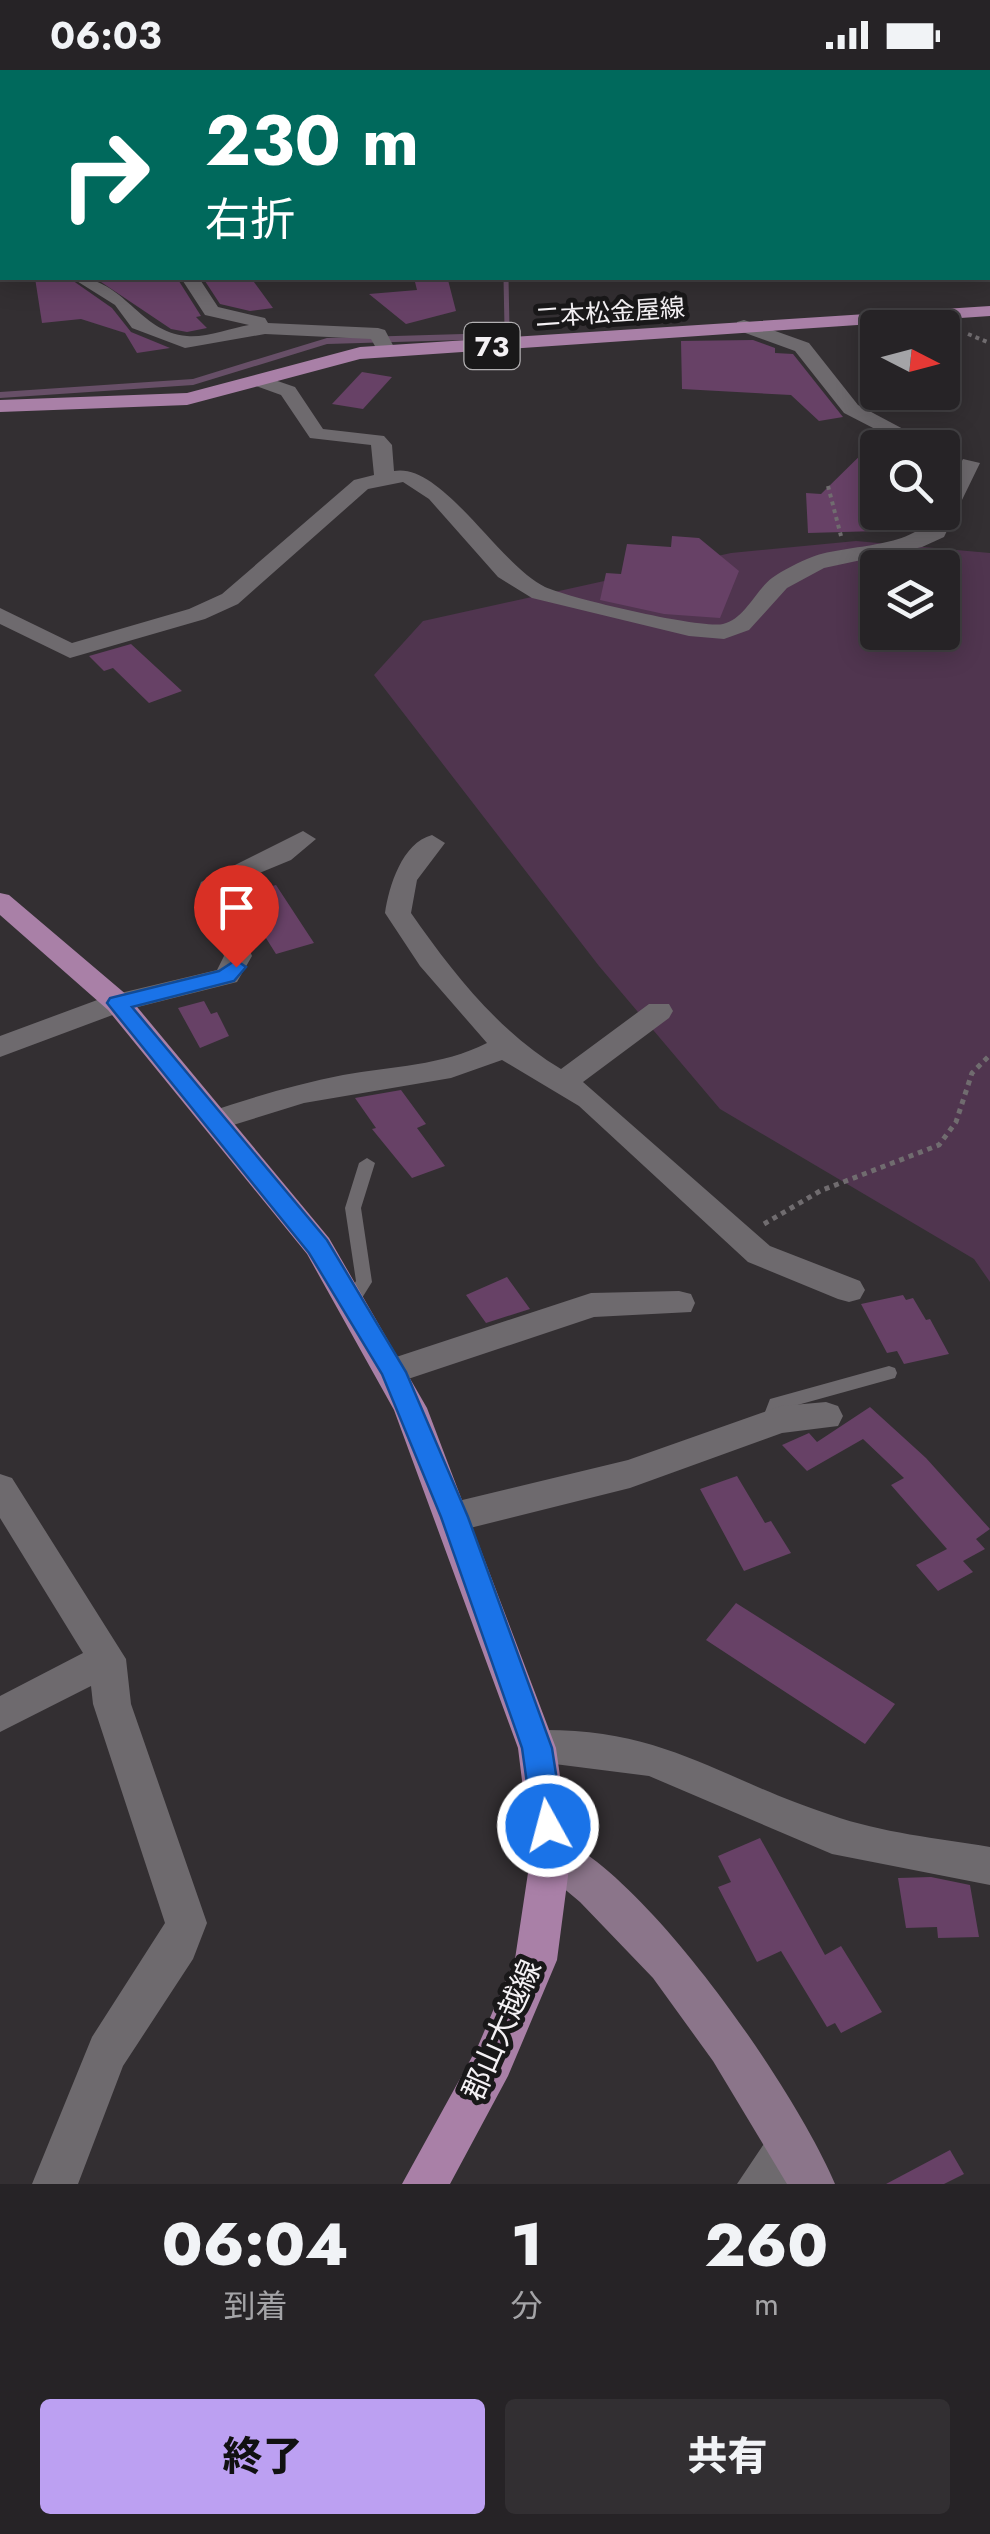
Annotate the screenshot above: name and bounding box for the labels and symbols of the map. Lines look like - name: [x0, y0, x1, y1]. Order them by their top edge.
- street label: 二本松金屋線: [534, 289, 686, 335]
- north arrow: [860, 310, 960, 410]
- road number: 73: [464, 323, 520, 369]
- pin: [194, 865, 279, 968]
- position arrow: [496, 1774, 600, 1878]
- street label: 郡山大越線: [451, 1953, 552, 2107]

